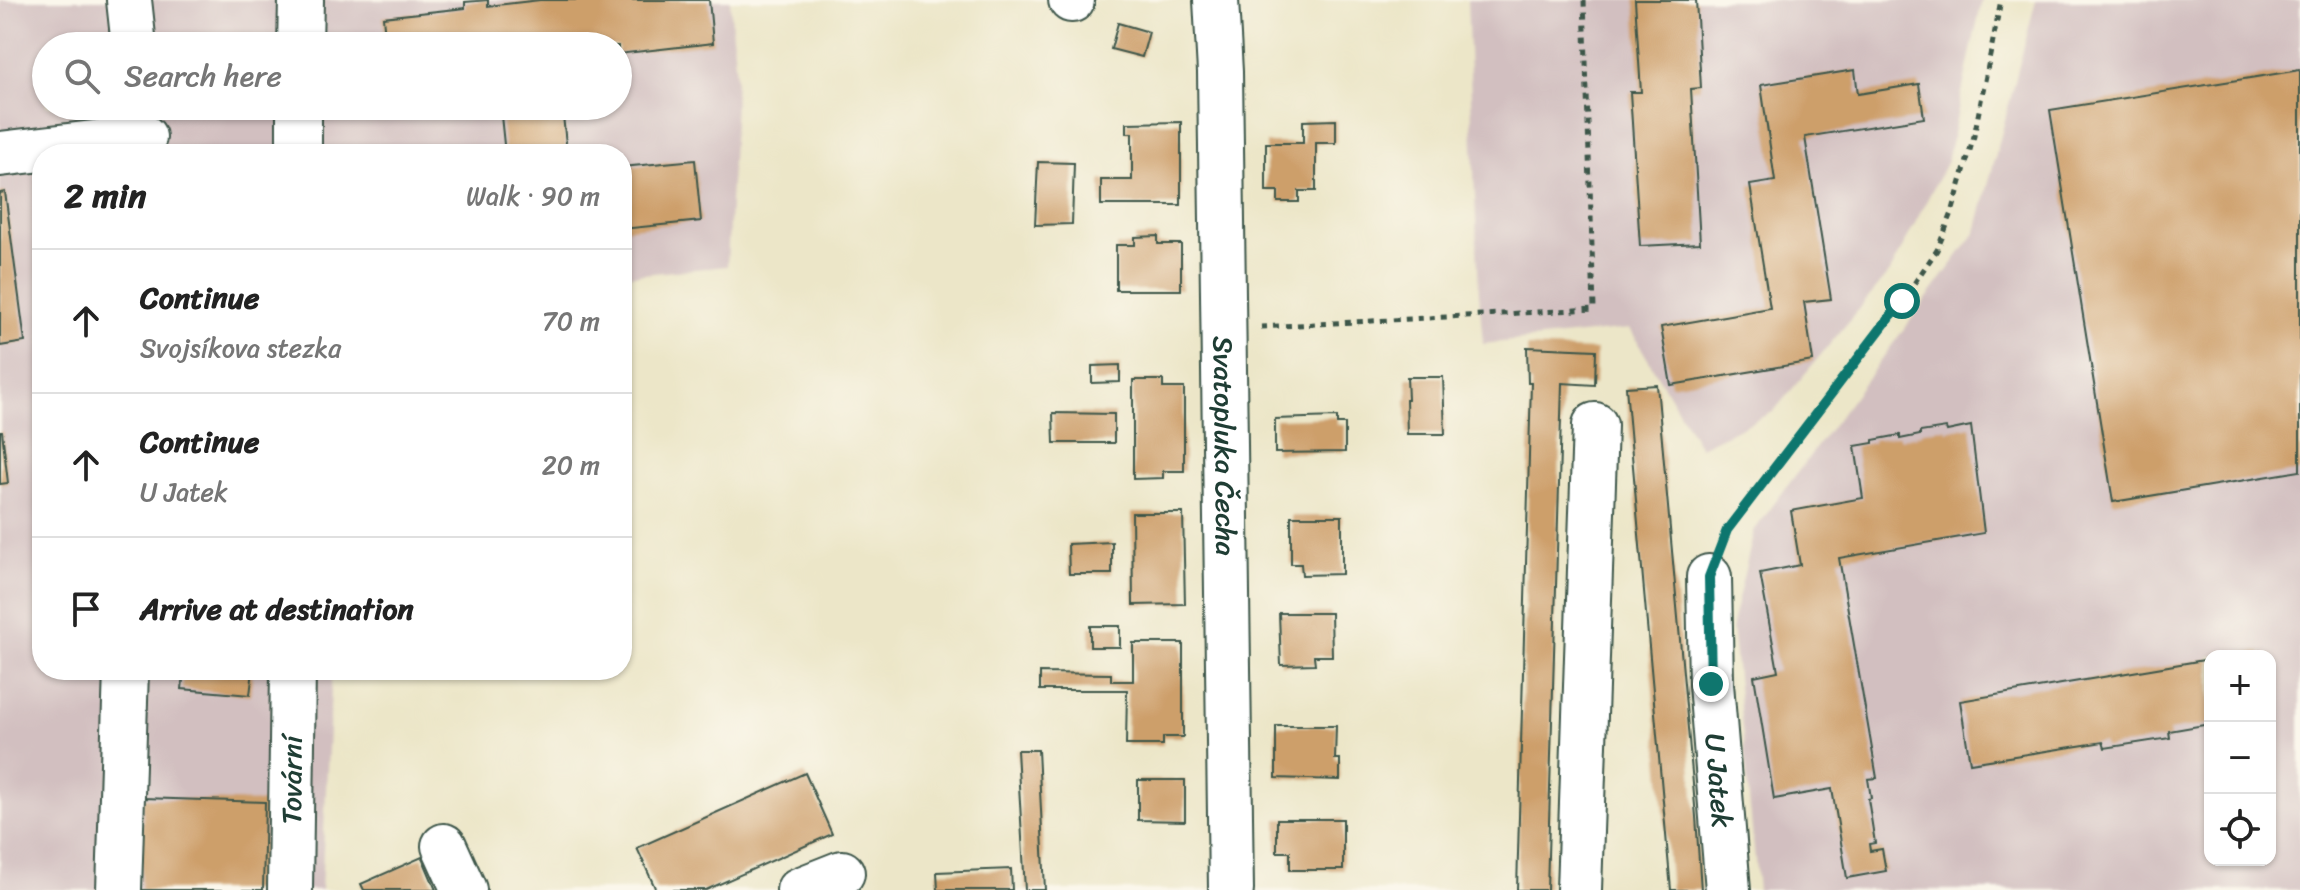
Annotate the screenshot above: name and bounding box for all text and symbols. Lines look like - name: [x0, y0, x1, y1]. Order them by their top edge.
- search box: [32, 32, 632, 120]
- text: Search here: [124, 49, 282, 103]
- icon: search: [60, 54, 104, 98]
- text: 2 min: [64, 166, 146, 226]
- text: Walk · 90 m: [466, 173, 600, 219]
- text: Continue: [140, 271, 259, 325]
- route start: [1884, 283, 1920, 319]
- text: 70 m: [542, 298, 600, 344]
- icon: ahead: [64, 299, 108, 343]
- text: Svojsíkova stezka: [140, 325, 341, 371]
- street label: Svatopluka Čecha: [1199, 336, 1251, 556]
- text: Continue: [140, 415, 259, 469]
- text: 20 m: [542, 442, 600, 488]
- icon: ahead: [64, 443, 108, 487]
- text: U Jatek: [140, 469, 228, 515]
- text: Arrive at destination: [140, 582, 414, 636]
- icon: arrive: [64, 587, 108, 631]
- map controls: [2204, 650, 2276, 866]
- button: +: [2204, 650, 2276, 722]
- route end: [1693, 666, 1729, 702]
- button: −: [2204, 722, 2276, 794]
- street label: Tovární: [266, 732, 317, 825]
- street label: U Jatek: [1691, 732, 1747, 830]
- button: locate: [2204, 794, 2276, 866]

